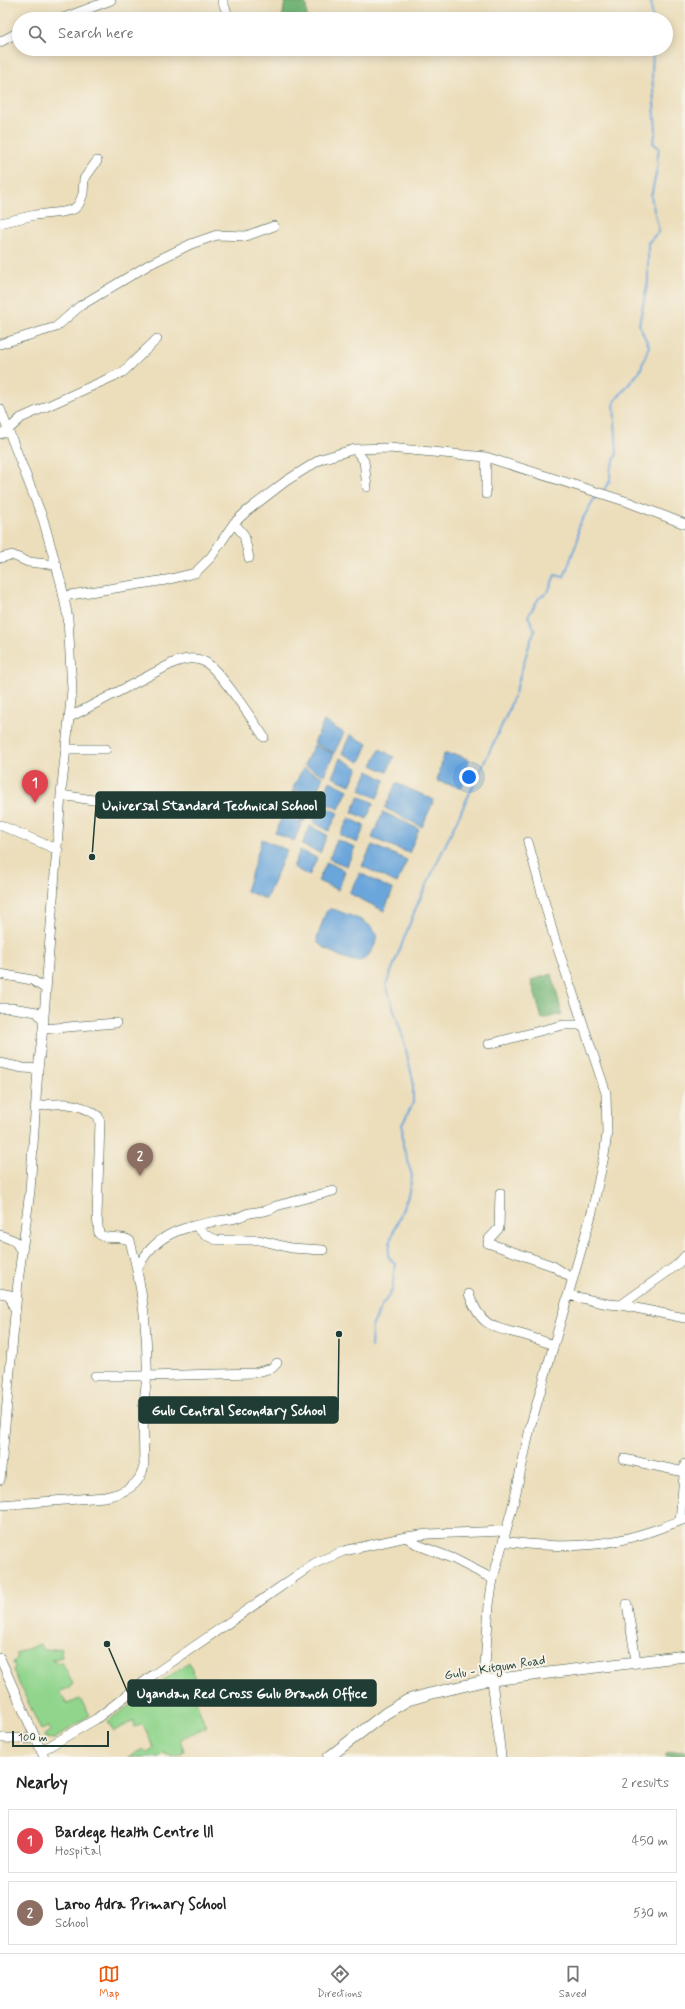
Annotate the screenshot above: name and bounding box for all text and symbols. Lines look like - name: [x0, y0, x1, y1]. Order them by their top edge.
- search box: [12, 12, 673, 56]
- icon: search: [26, 23, 48, 45]
- text: Search here: [58, 24, 134, 44]
- your location: [459, 767, 479, 787]
- pin: 1: [22, 770, 48, 803]
- callout: Universal Standard Technical School: [96, 792, 325, 818]
- text: Universal Standard Technical School: [102, 797, 318, 815]
- pin: 2: [127, 1143, 153, 1176]
- callout: Gulu Central Secondary School: [139, 1397, 338, 1423]
- text: Gulu Central Secondary School: [152, 1402, 326, 1420]
- street label: Gulu - Kitgum Road: [443, 1652, 547, 1685]
- callout: Ugandan Red Cross Gulu Branch Office: [128, 1680, 376, 1706]
- text: Ugandan Red Cross Gulu Branch Office: [137, 1685, 367, 1704]
- scale bar: [12, 1729, 109, 1748]
- text: 100 m: [18, 1731, 48, 1745]
- text: Nearby: [16, 1772, 68, 1794]
- text: 2 results: [622, 1775, 669, 1792]
- text: Bardege Health Centre lll: [55, 1823, 214, 1843]
- text: 1: [27, 1833, 33, 1850]
- text: 450 m: [632, 1833, 668, 1850]
- text: Hospital: [55, 1843, 101, 1860]
- text: Laroo Adra Primary School: [55, 1895, 227, 1915]
- text: 2: [27, 1905, 33, 1922]
- text: 530 m: [633, 1905, 668, 1922]
- text: School: [55, 1915, 89, 1932]
- tab: Map: [98, 1963, 120, 2001]
- tab: Directions: [317, 1963, 362, 2001]
- tab: Saved: [559, 1963, 587, 2001]

